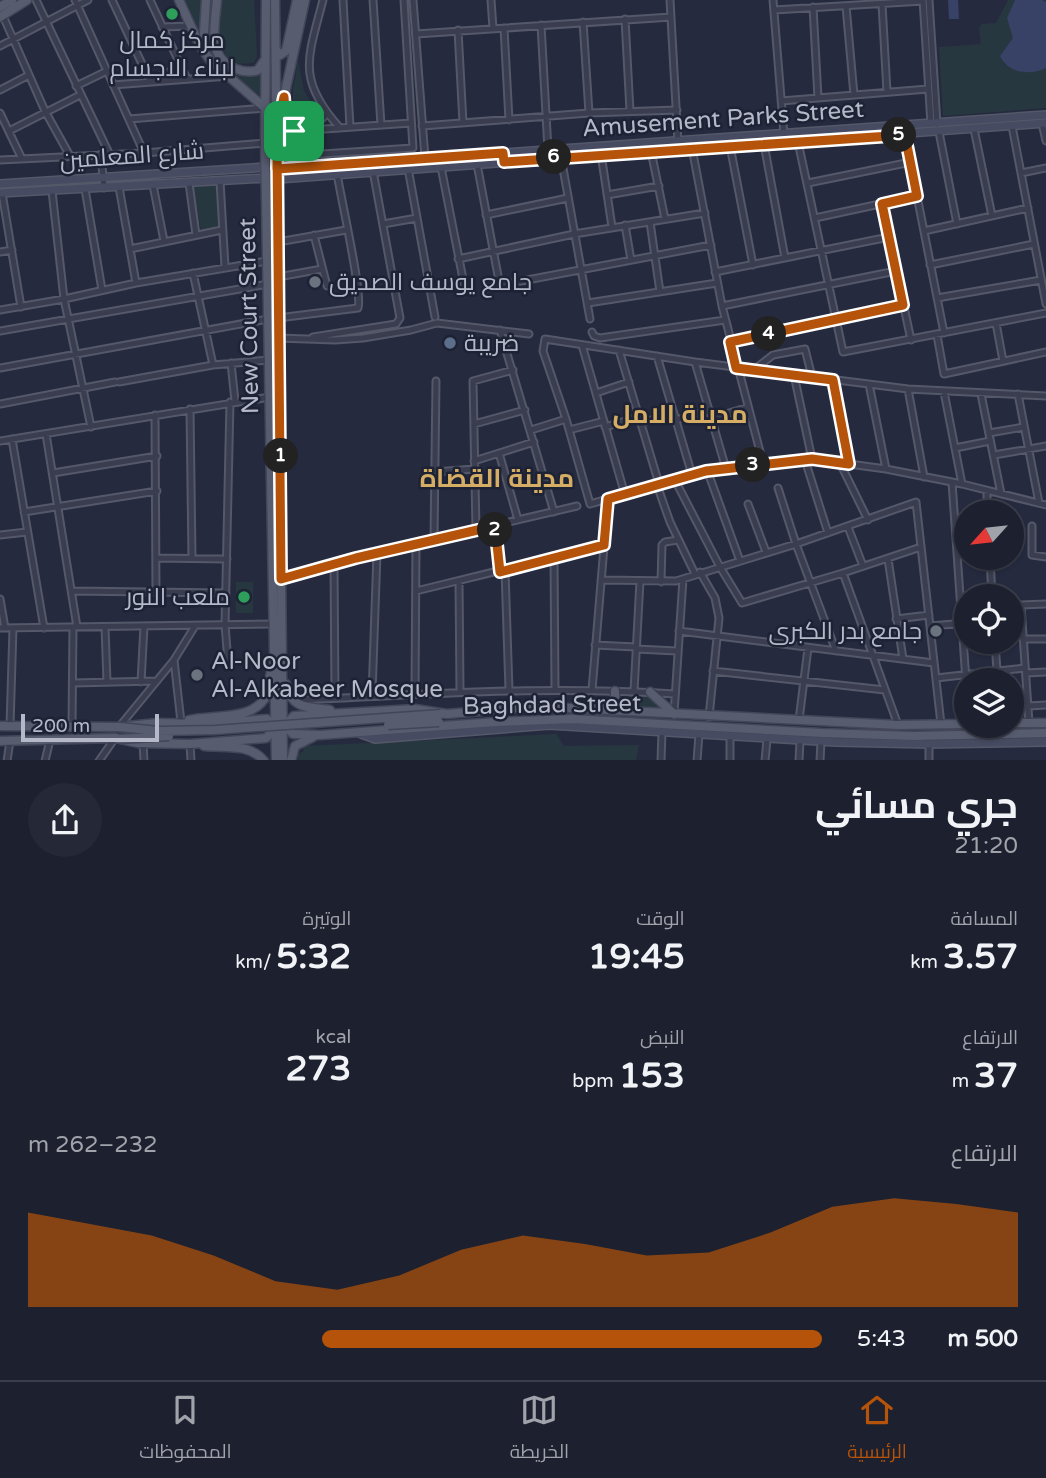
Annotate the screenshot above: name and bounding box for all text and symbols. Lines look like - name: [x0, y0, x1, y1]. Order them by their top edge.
- marker: مركز كمال لبناء الاجسام: [164, 6, 180, 22]
- place label: مركز كمال لبناء الاجسام: [109, 26, 235, 84]
- street label: Amusement Parks Street: [581, 95, 865, 143]
- pin: [264, 101, 324, 161]
- icon: arrive: [275, 112, 313, 150]
- pin: 5: [881, 118, 916, 152]
- text: 5: [893, 123, 904, 145]
- street label: شارع المعلمين: [59, 136, 205, 177]
- pin: 6: [536, 140, 572, 174]
- text: 6: [548, 145, 559, 167]
- street label: New Court Street: [233, 218, 265, 414]
- place label: جامع يوسف الصديق: [329, 268, 532, 298]
- marker: جامع يوسف الصديق: [307, 274, 323, 290]
- pin: 4: [752, 316, 786, 352]
- text: 4: [763, 322, 774, 344]
- place label: ضريبة: [464, 329, 519, 358]
- marker: ضريبة: [442, 335, 458, 351]
- district label: مدينة الامل: [612, 399, 748, 430]
- pin: 1: [264, 438, 298, 474]
- text: 1: [275, 444, 286, 466]
- pin: 3: [736, 448, 770, 482]
- text: 3: [747, 453, 758, 475]
- district label: مدينة القضاة: [420, 463, 574, 494]
- north arrow: [954, 500, 1024, 570]
- map controls: [954, 500, 1024, 738]
- pin: 2: [477, 512, 512, 548]
- text: 2: [489, 518, 500, 540]
- place label: ملعب النور: [124, 583, 230, 612]
- button: locate: [954, 584, 1024, 654]
- marker: ملعب النور: [236, 589, 252, 605]
- place label: جامع بدر الكبرى: [768, 617, 922, 647]
- marker: جامع بدر الكبرى: [928, 623, 944, 639]
- place label: Al-Noor Al-Alkabeer Mosque: [211, 647, 443, 704]
- marker: Al-Noor Al-Alkabeer Mosque: [189, 667, 205, 683]
- button: layers: [954, 668, 1024, 738]
- street label: Baghdad Street: [463, 689, 641, 721]
- scale bar: [21, 712, 159, 743]
- text: 200 m: [32, 715, 90, 737]
- button: share: [28, 783, 102, 857]
- text: جري مسائي: [815, 783, 1018, 829]
- text: 21:20: [954, 832, 1018, 860]
- text: الوتيرة: [303, 908, 351, 930]
- text: الوقت: [636, 908, 685, 930]
- text: المسافة: [950, 908, 1018, 930]
- text: 5:32: [276, 936, 351, 978]
- text: 19:45: [588, 936, 685, 978]
- text: 3.57: [943, 936, 1018, 978]
- text: /km: [235, 951, 276, 973]
- text: km: [910, 951, 943, 973]
- text: kcal: [316, 1026, 351, 1048]
- text: النبض: [640, 1027, 685, 1049]
- text: الارتفاع: [962, 1027, 1018, 1049]
- text: 273: [285, 1048, 351, 1090]
- text: 153: [619, 1055, 685, 1097]
- text: 37: [974, 1055, 1018, 1097]
- text: bpm: [572, 1070, 619, 1092]
- text: m: [952, 1070, 974, 1092]
- text: 232–262 m: [28, 1131, 158, 1159]
- text: الارتفاع: [951, 1140, 1018, 1168]
- text: 5:43: [857, 1325, 906, 1353]
- text: 500 m: [948, 1325, 1018, 1353]
- tab: المحفوظات: [139, 1391, 232, 1469]
- tab: الخريطة: [510, 1391, 569, 1469]
- tab: الرئيسية: [847, 1391, 907, 1469]

